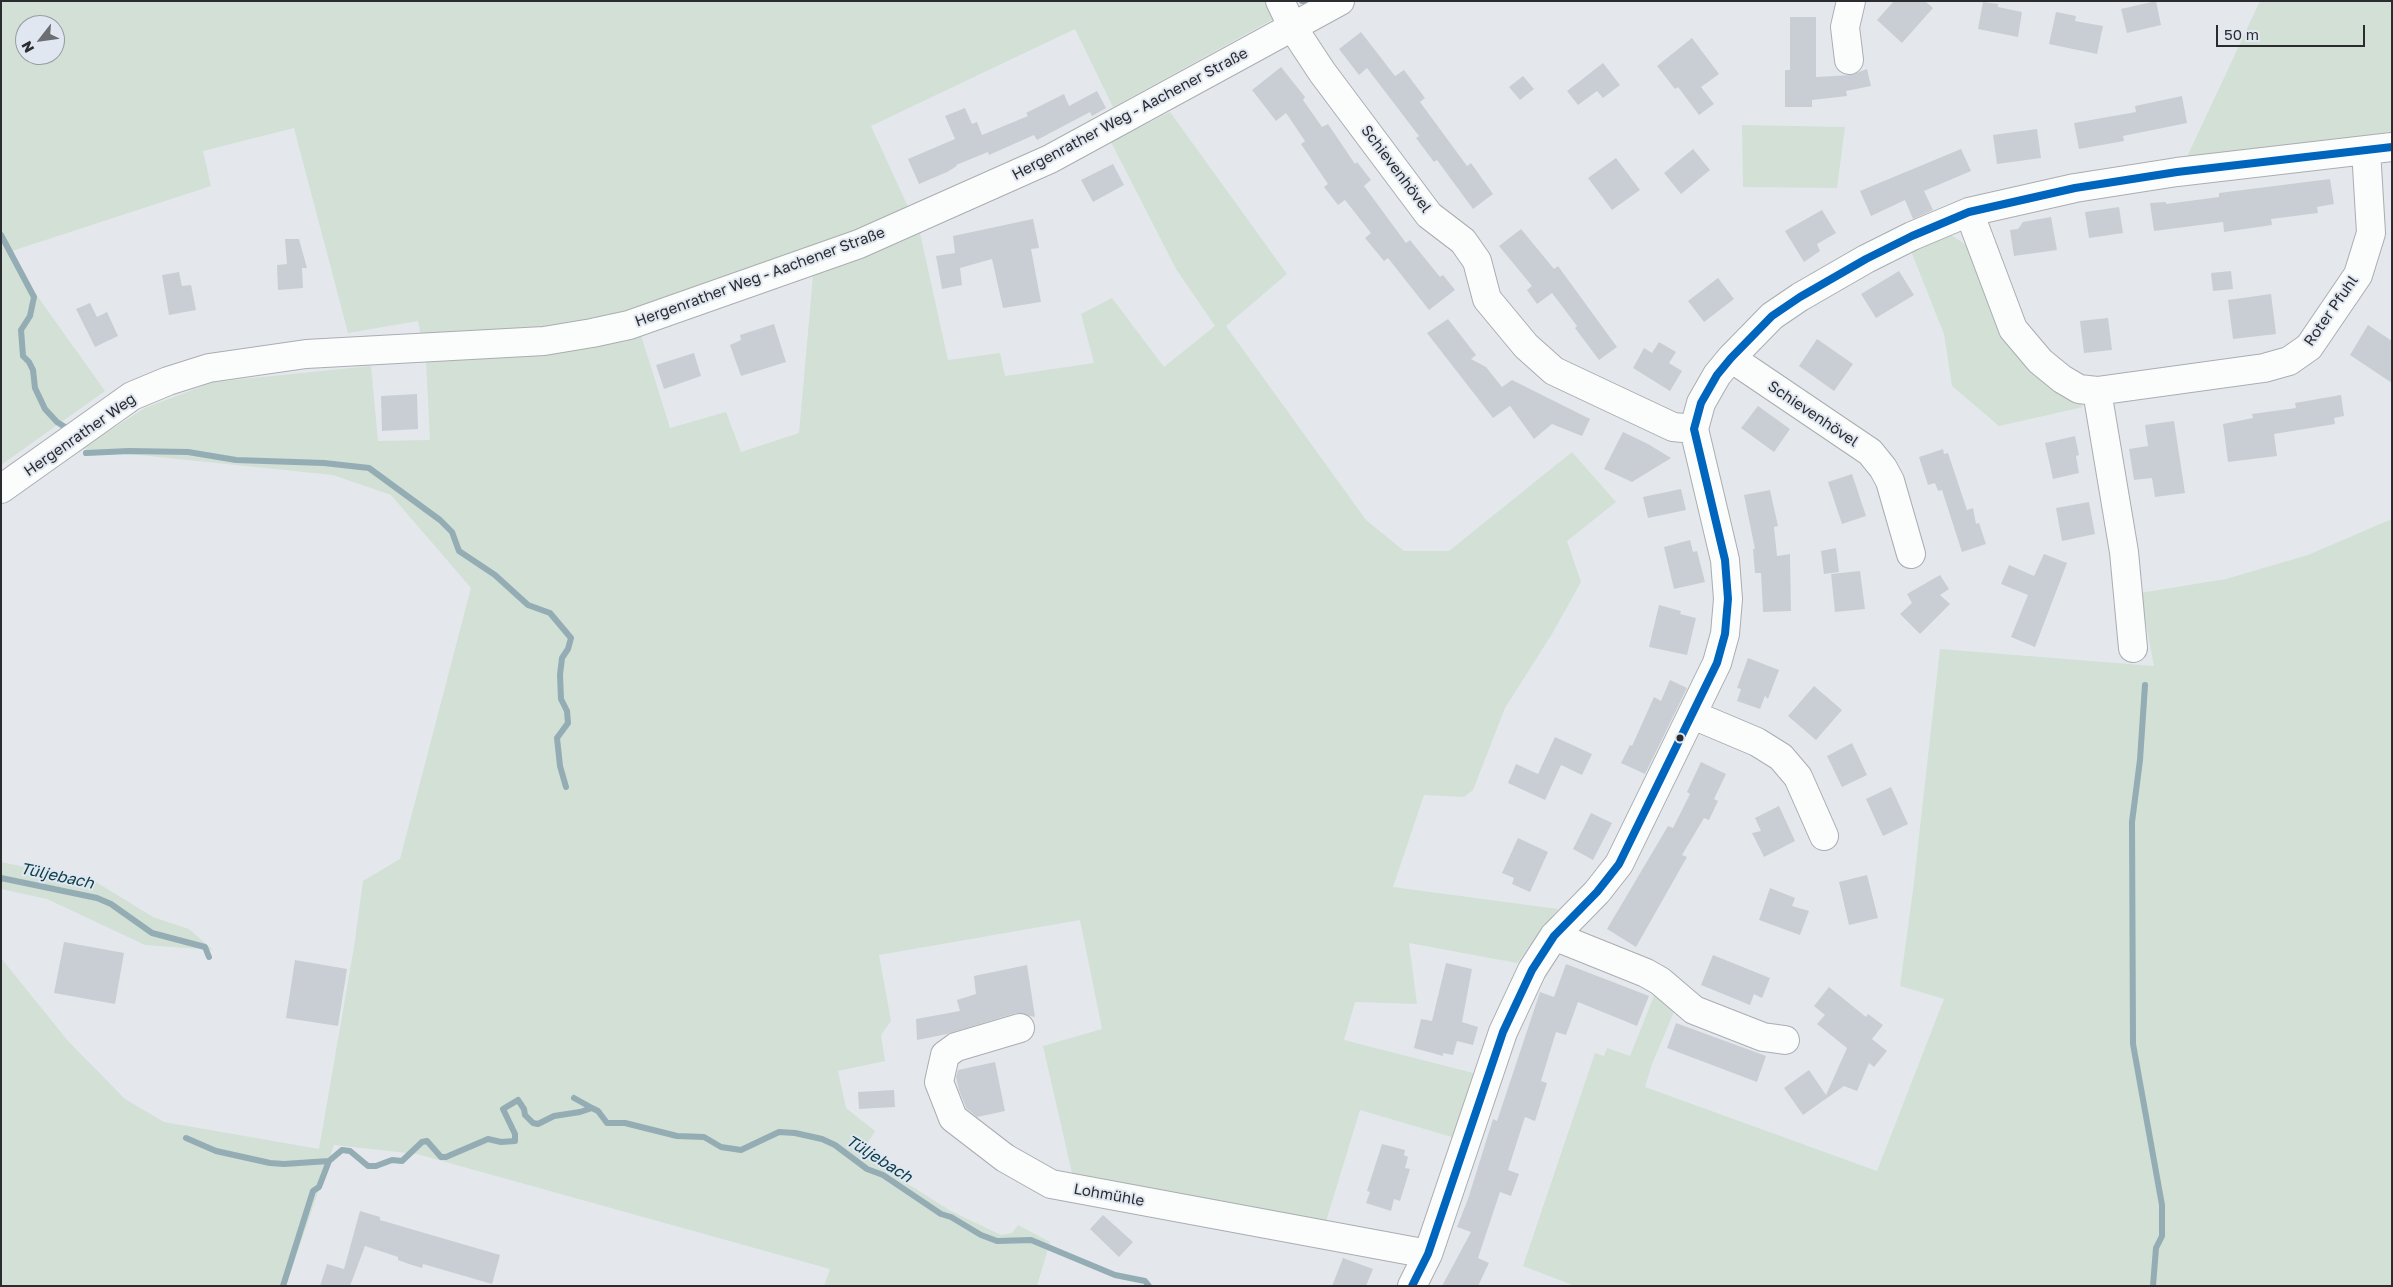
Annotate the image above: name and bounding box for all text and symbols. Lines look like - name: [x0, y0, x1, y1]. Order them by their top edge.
- north arrow: [15, 15, 65, 65]
- scale bar: [2218, 15, 2367, 47]
- text: 50 m: [2224, 25, 2259, 43]
- text: N: [17, 38, 37, 56]
- street label: Hergenrather Weg - Aachener Straße: [1009, 44, 1251, 184]
- street label: Schievenhövel: [1357, 122, 1435, 216]
- street label: Hergenrather Weg - Aachener Straße: [633, 223, 887, 331]
- street label: Roter Pfuhl: [2300, 272, 2362, 350]
- street label: Schievenhövel: [1764, 377, 1862, 451]
- street label: Hergenrather Weg: [21, 390, 139, 480]
- unlabelled marker: [1675, 733, 1685, 743]
- water label: Tüljebach: [19, 859, 95, 893]
- water label: Tüljebach: [842, 1131, 916, 1187]
- street label: Lohmühle: [1072, 1180, 1146, 1210]

